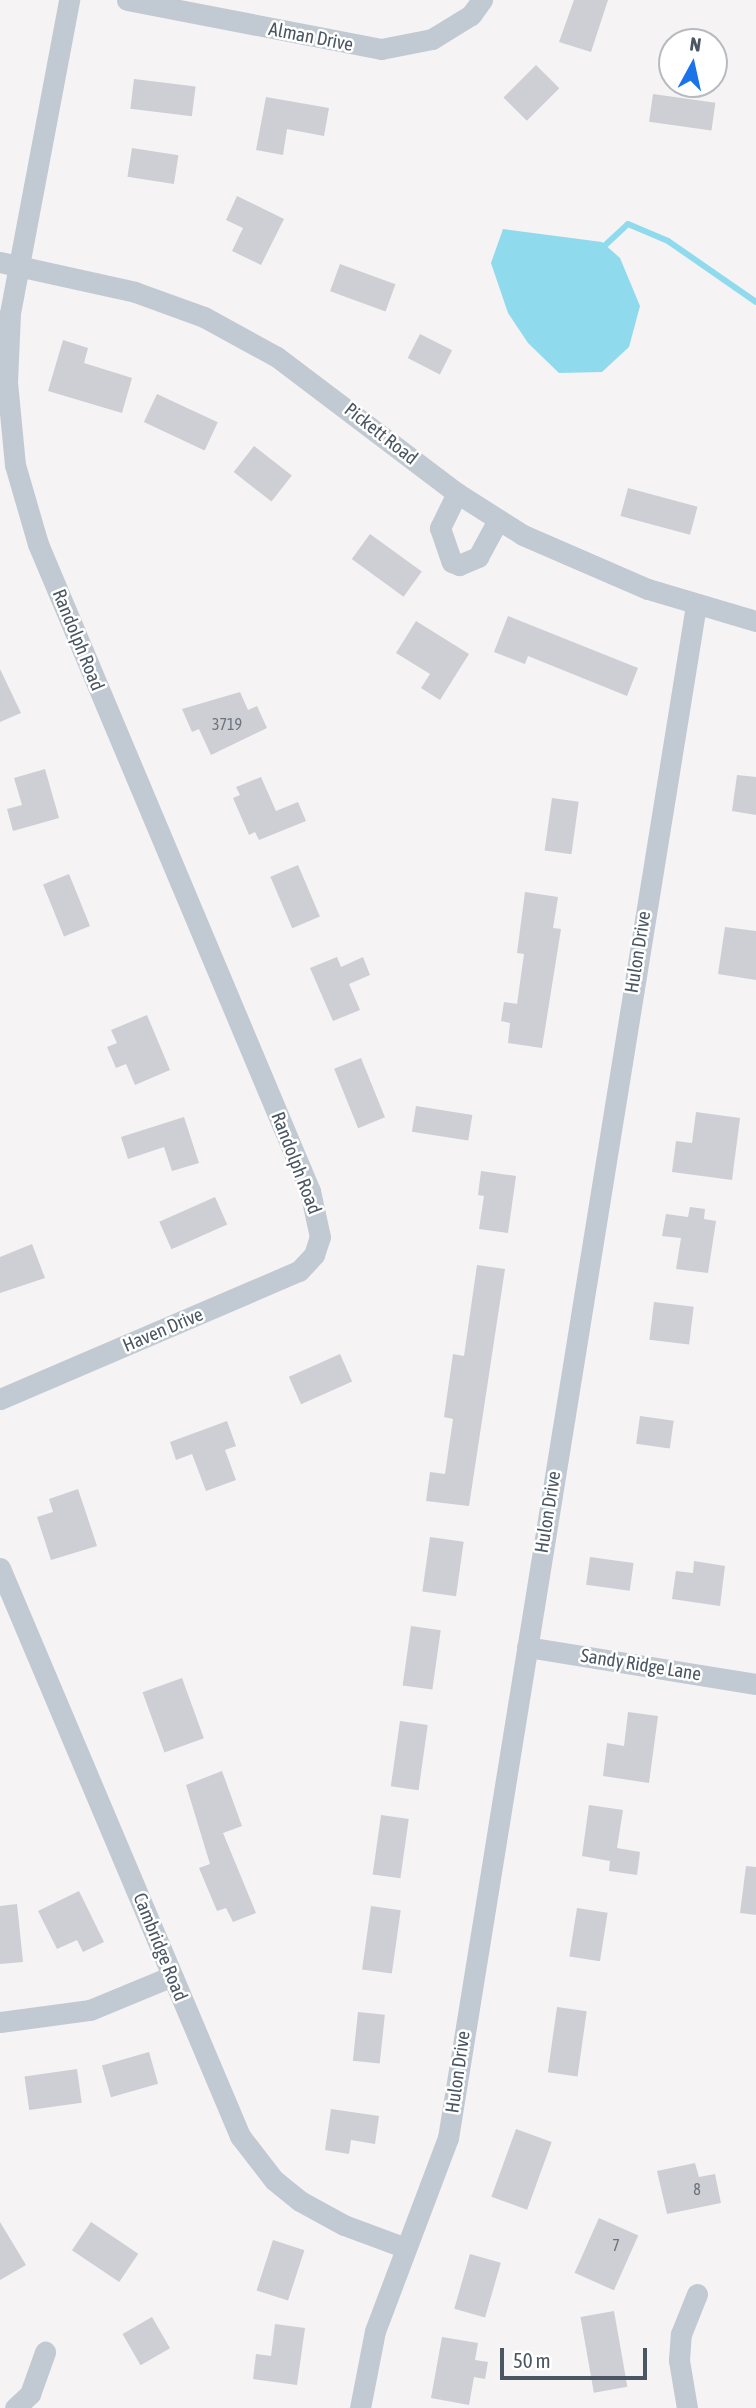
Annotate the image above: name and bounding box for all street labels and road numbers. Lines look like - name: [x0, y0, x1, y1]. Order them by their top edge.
- street label: Alman Drive: [267, 18, 355, 56]
- street label: Pickett Road: [340, 398, 422, 470]
- street label: Randolph Road: [47, 586, 109, 694]
- street label: Hulon Drive: [620, 909, 656, 995]
- street label: Randolph Road: [266, 1109, 326, 1217]
- street label: Haven Drive: [120, 1303, 206, 1357]
- street label: Hulon Drive: [530, 1469, 566, 1555]
- street label: Sandy Ridge Lane: [579, 1644, 703, 1686]
- street label: Cambridge Road: [128, 1890, 192, 2004]
- street label: Hulon Drive: [441, 2029, 475, 2115]

